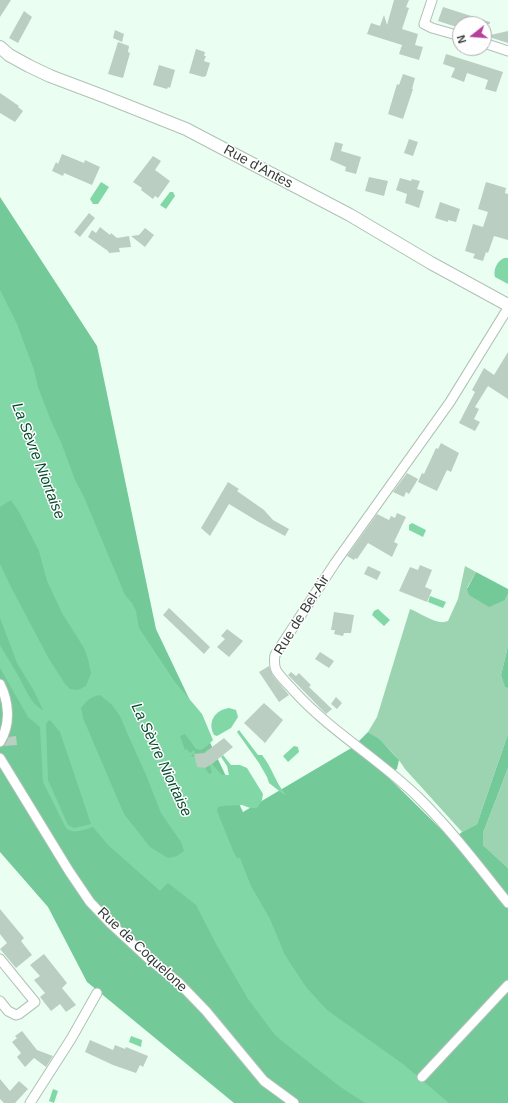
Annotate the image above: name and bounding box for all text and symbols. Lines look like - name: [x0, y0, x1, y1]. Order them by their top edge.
- north arrow: [452, 16, 492, 56]
- text: N: [455, 34, 468, 45]
- street label: Rue d'Antes: [221, 142, 295, 192]
- water label: La Sèvre Niortaise: [7, 400, 69, 522]
- street label: Rue de Bel-Air: [271, 572, 333, 658]
- water label: La Sèvre Niortaise: [127, 700, 195, 820]
- street label: Rue de Coquelone: [94, 904, 190, 996]

